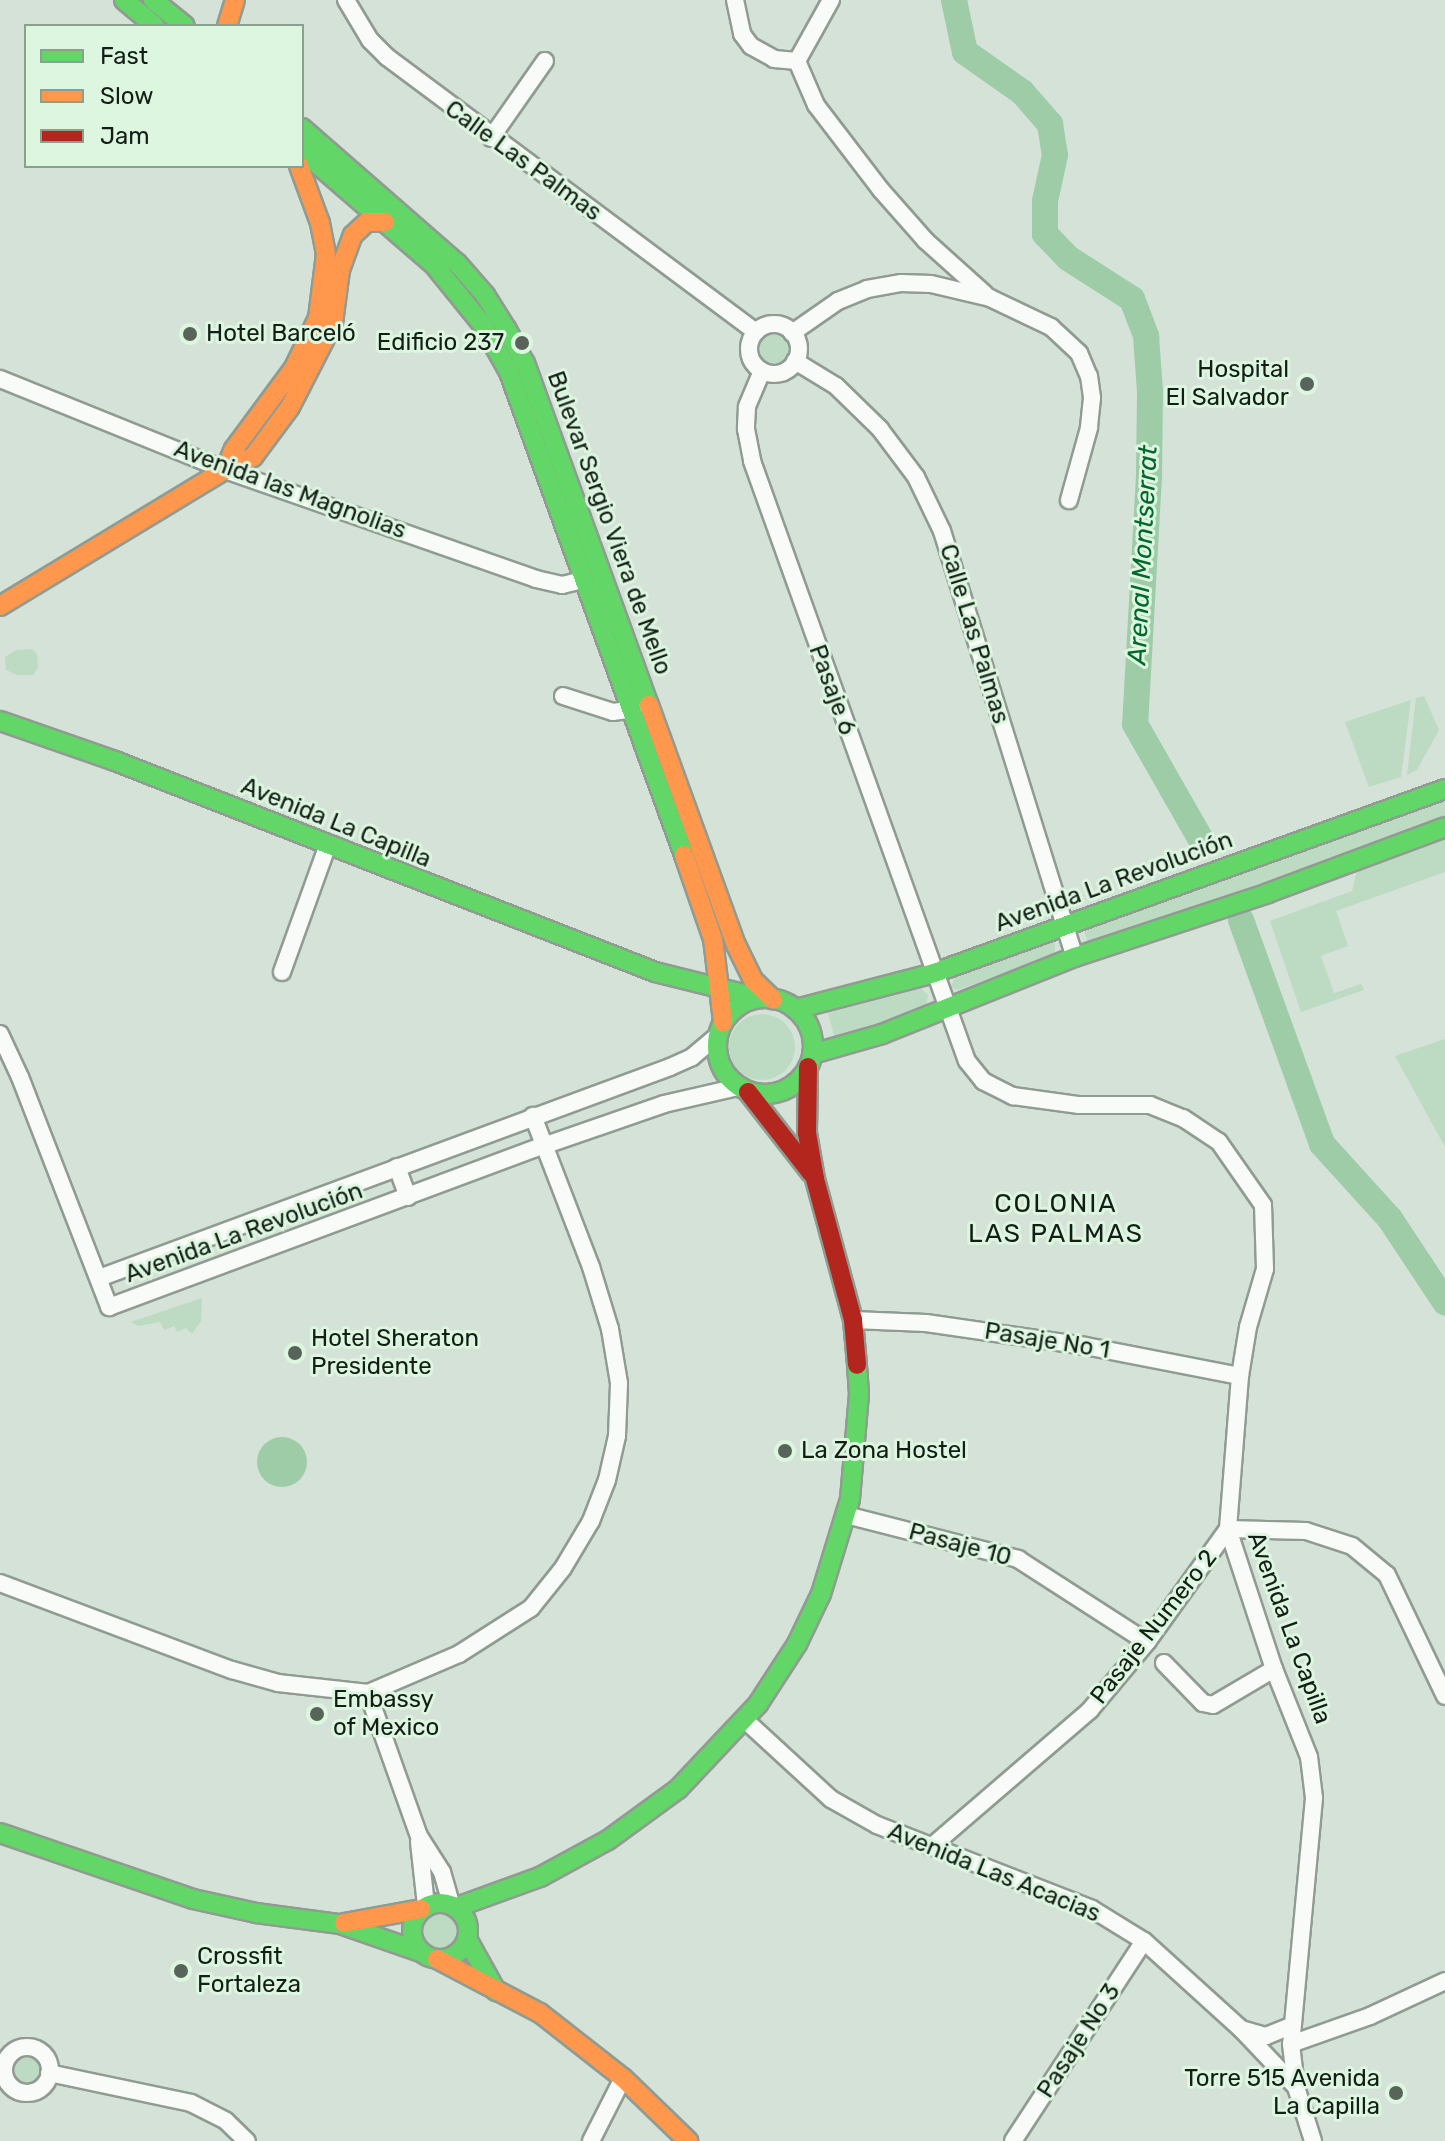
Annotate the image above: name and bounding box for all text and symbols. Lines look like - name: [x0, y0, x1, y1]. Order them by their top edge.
- legend: [24, 24, 304, 168]
- text: Fast: [100, 42, 148, 70]
- text: Slow: [100, 82, 153, 110]
- street label: Calle Las Palmas: [439, 95, 607, 227]
- text: Jam: [100, 122, 150, 150]
- place label: Hotel Barceló: [206, 320, 356, 348]
- marker: Hotel Barceló: [181, 325, 199, 343]
- place label: Edificio 237: [377, 329, 504, 357]
- marker: Edificio 237: [511, 332, 533, 354]
- place label: Hospital El Salvador: [1165, 356, 1289, 412]
- street label: Bulevar Sergio Viera de Mello: [540, 367, 678, 679]
- marker: Hospital El Salvador: [1296, 373, 1318, 395]
- street label: Avenida las Magnolias: [170, 435, 410, 545]
- water label: Arenal Montserrat: [1122, 445, 1164, 665]
- street label: Calle Las Palmas: [933, 541, 1015, 727]
- street label: Pasaje 6: [802, 641, 862, 739]
- street label: Avenida La Capilla: [237, 772, 435, 874]
- street label: Avenida La Revolución: [991, 826, 1237, 938]
- street label: Avenida La Revolución: [121, 1177, 367, 1289]
- district label: COLONIA LAS PALMAS: [968, 1188, 1144, 1250]
- street label: Pasaje No 1: [982, 1317, 1112, 1365]
- place label: Hotel Sheraton Presidente: [311, 1325, 479, 1381]
- marker: Hotel Sheraton Presidente: [286, 1344, 304, 1362]
- place label: La Zona Hostel: [801, 1437, 967, 1465]
- marker: La Zona Hostel: [776, 1442, 794, 1460]
- street label: Pasaje 10: [906, 1517, 1014, 1573]
- street label: Avenida La Capilla: [1241, 1528, 1337, 1728]
- street label: Pasaje Numero 2: [1085, 1544, 1223, 1710]
- place label: Embassy of Mexico: [333, 1686, 440, 1742]
- marker: Embassy of Mexico: [308, 1705, 326, 1723]
- street label: Avenida Las Acacias: [883, 1817, 1105, 1929]
- place label: Crossfit Fortaleza: [197, 1943, 301, 1999]
- marker: Crossfit Fortaleza: [172, 1962, 190, 1980]
- street label: Pasaje No 3: [1031, 1979, 1127, 2103]
- place label: Torre 515 Avenida La Capilla: [1184, 2065, 1380, 2121]
- marker: Torre 515 Avenida La Capilla: [1387, 2084, 1405, 2102]

